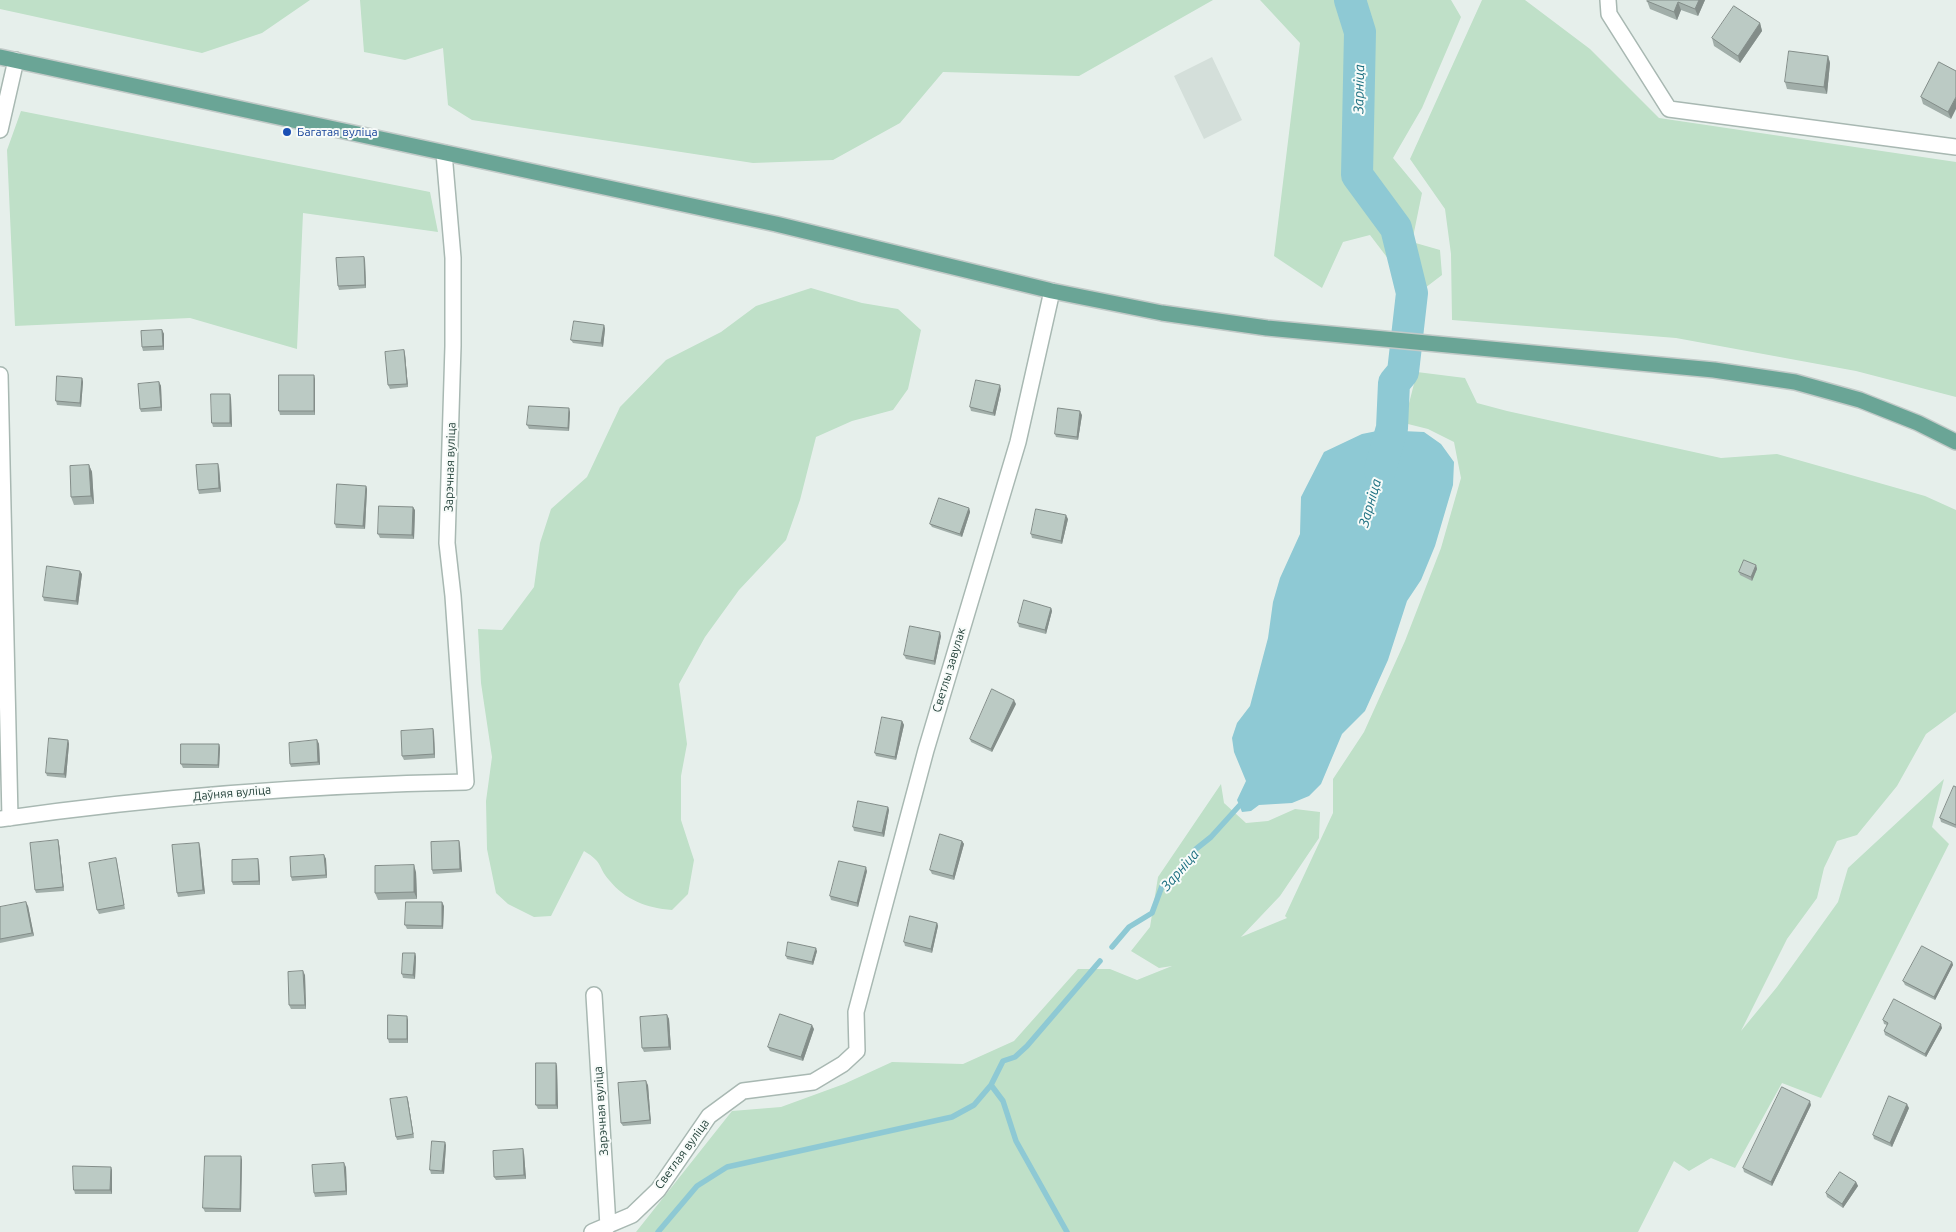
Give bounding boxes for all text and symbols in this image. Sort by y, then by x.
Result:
water label: Зарніца [1350,64,1368,114]
place label: Багатая вуліца [297,125,378,139]
marker: Багатая вуліца [281,126,293,138]
street label: Зарэчная вуліца [441,422,459,512]
water label: Зарніца [1355,477,1385,529]
street label: Светлы завулак [929,626,969,714]
street label: Даўняя вуліца [192,782,272,804]
water label: Зарніца [1157,846,1203,894]
street label: Зарэчная вуліца [591,1066,611,1156]
street label: Светлая вуліца [652,1116,712,1192]

